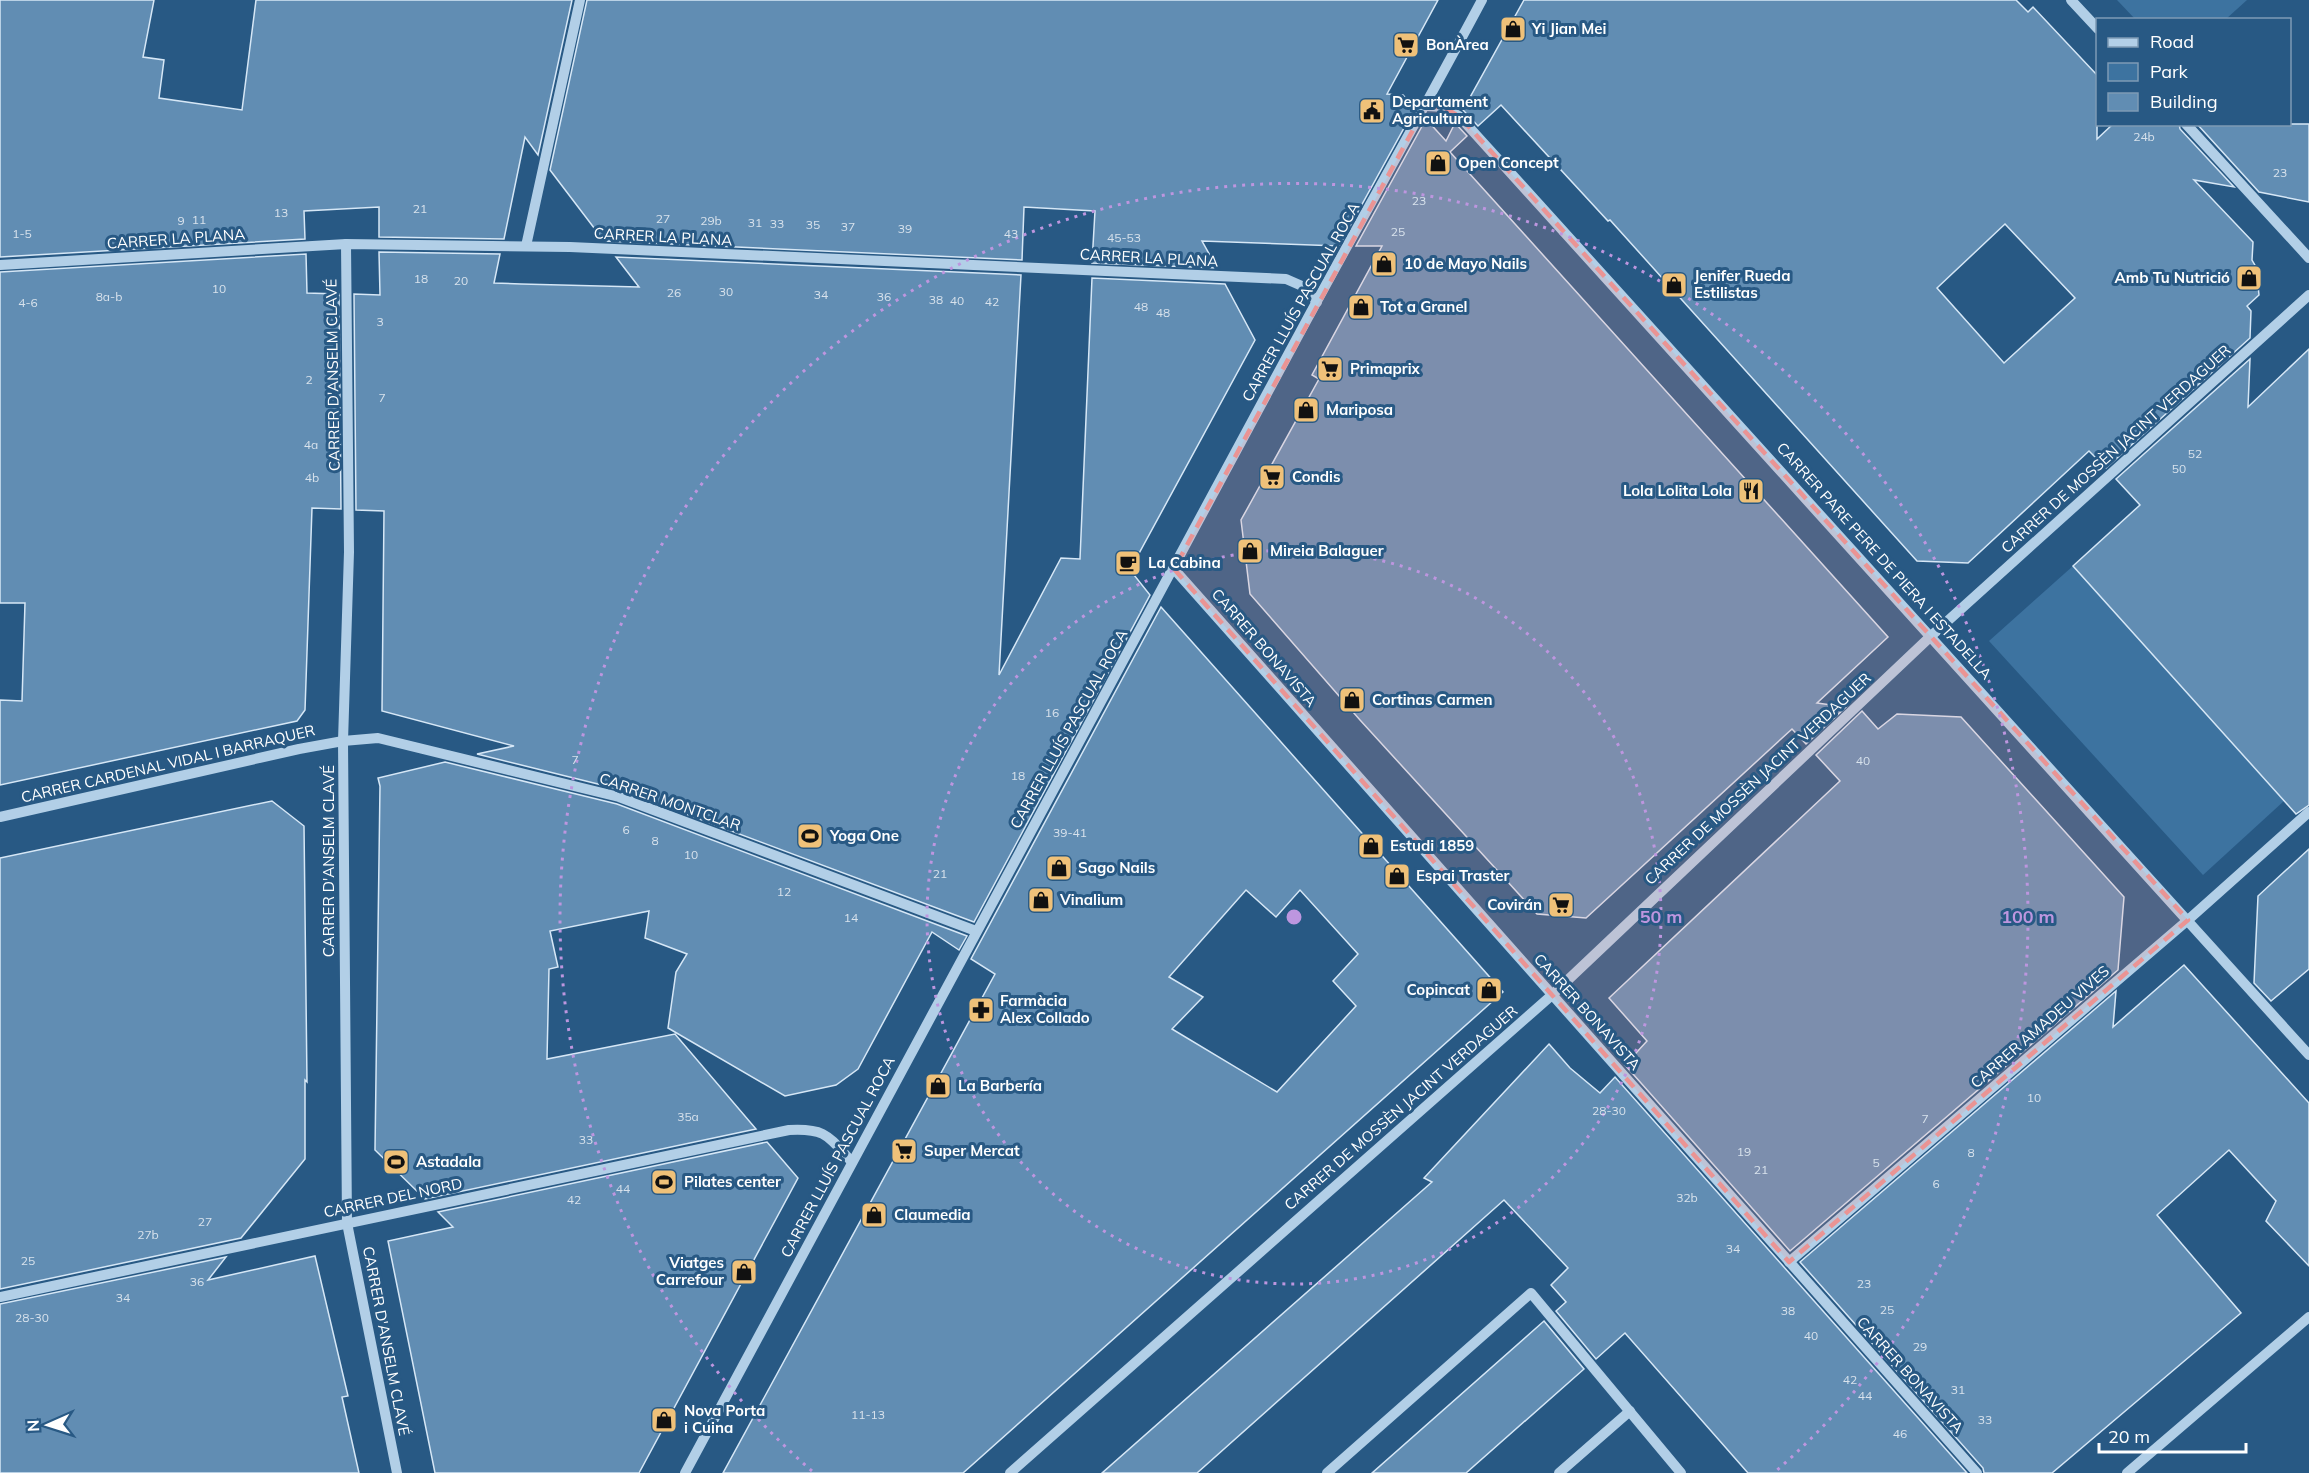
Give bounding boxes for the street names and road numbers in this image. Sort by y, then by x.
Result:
street label: CARRER LLUÍS PASCUAL ROCA [1238,199,1363,405]
street label: CARRER LA PLANA [593,223,733,250]
street label: CARRER LA PLANA [106,224,246,253]
street label: CARRER LA PLANA [1079,244,1219,271]
street label: CARRER D'ANSELM CLAVÉ [321,278,344,471]
street label: CARRER DE MOSSÈN JACINT VERDAGUER [1997,340,2234,557]
street label: CARRER PARE PERE DE PIERA I ESTADELLA [1773,438,1996,683]
street label: CARRER BONAVISTA [1208,585,1321,711]
street label: CARRER LLUÍS PASCUAL ROCA [1006,626,1131,832]
street label: CARRER DE MOSSÈN JACINT VERDAGUER [1640,668,1875,889]
street label: CARRER CARDENAL VIDAL I BARRAQUER [19,720,317,807]
street label: CARRER D'ANSELM CLAVÉ [319,765,338,957]
street label: CARRER MONTCLAR [597,768,743,835]
street label: CARRER BONAVISTA [1530,949,1645,1074]
street label: CARRER AMADEU VIVES [1966,961,2113,1092]
street label: CARRER DE MOSSÈN JACINT VERDAGUER [1280,1001,1521,1214]
street label: CARRER LLUÍS PASCUAL ROCA [776,1053,899,1261]
street label: CARRER DEL NORD [322,1174,464,1222]
street label: CARRER D'ANSELM CLAVÉ [359,1245,414,1437]
street label: CARRER BONAVISTA [1853,1312,1968,1437]

